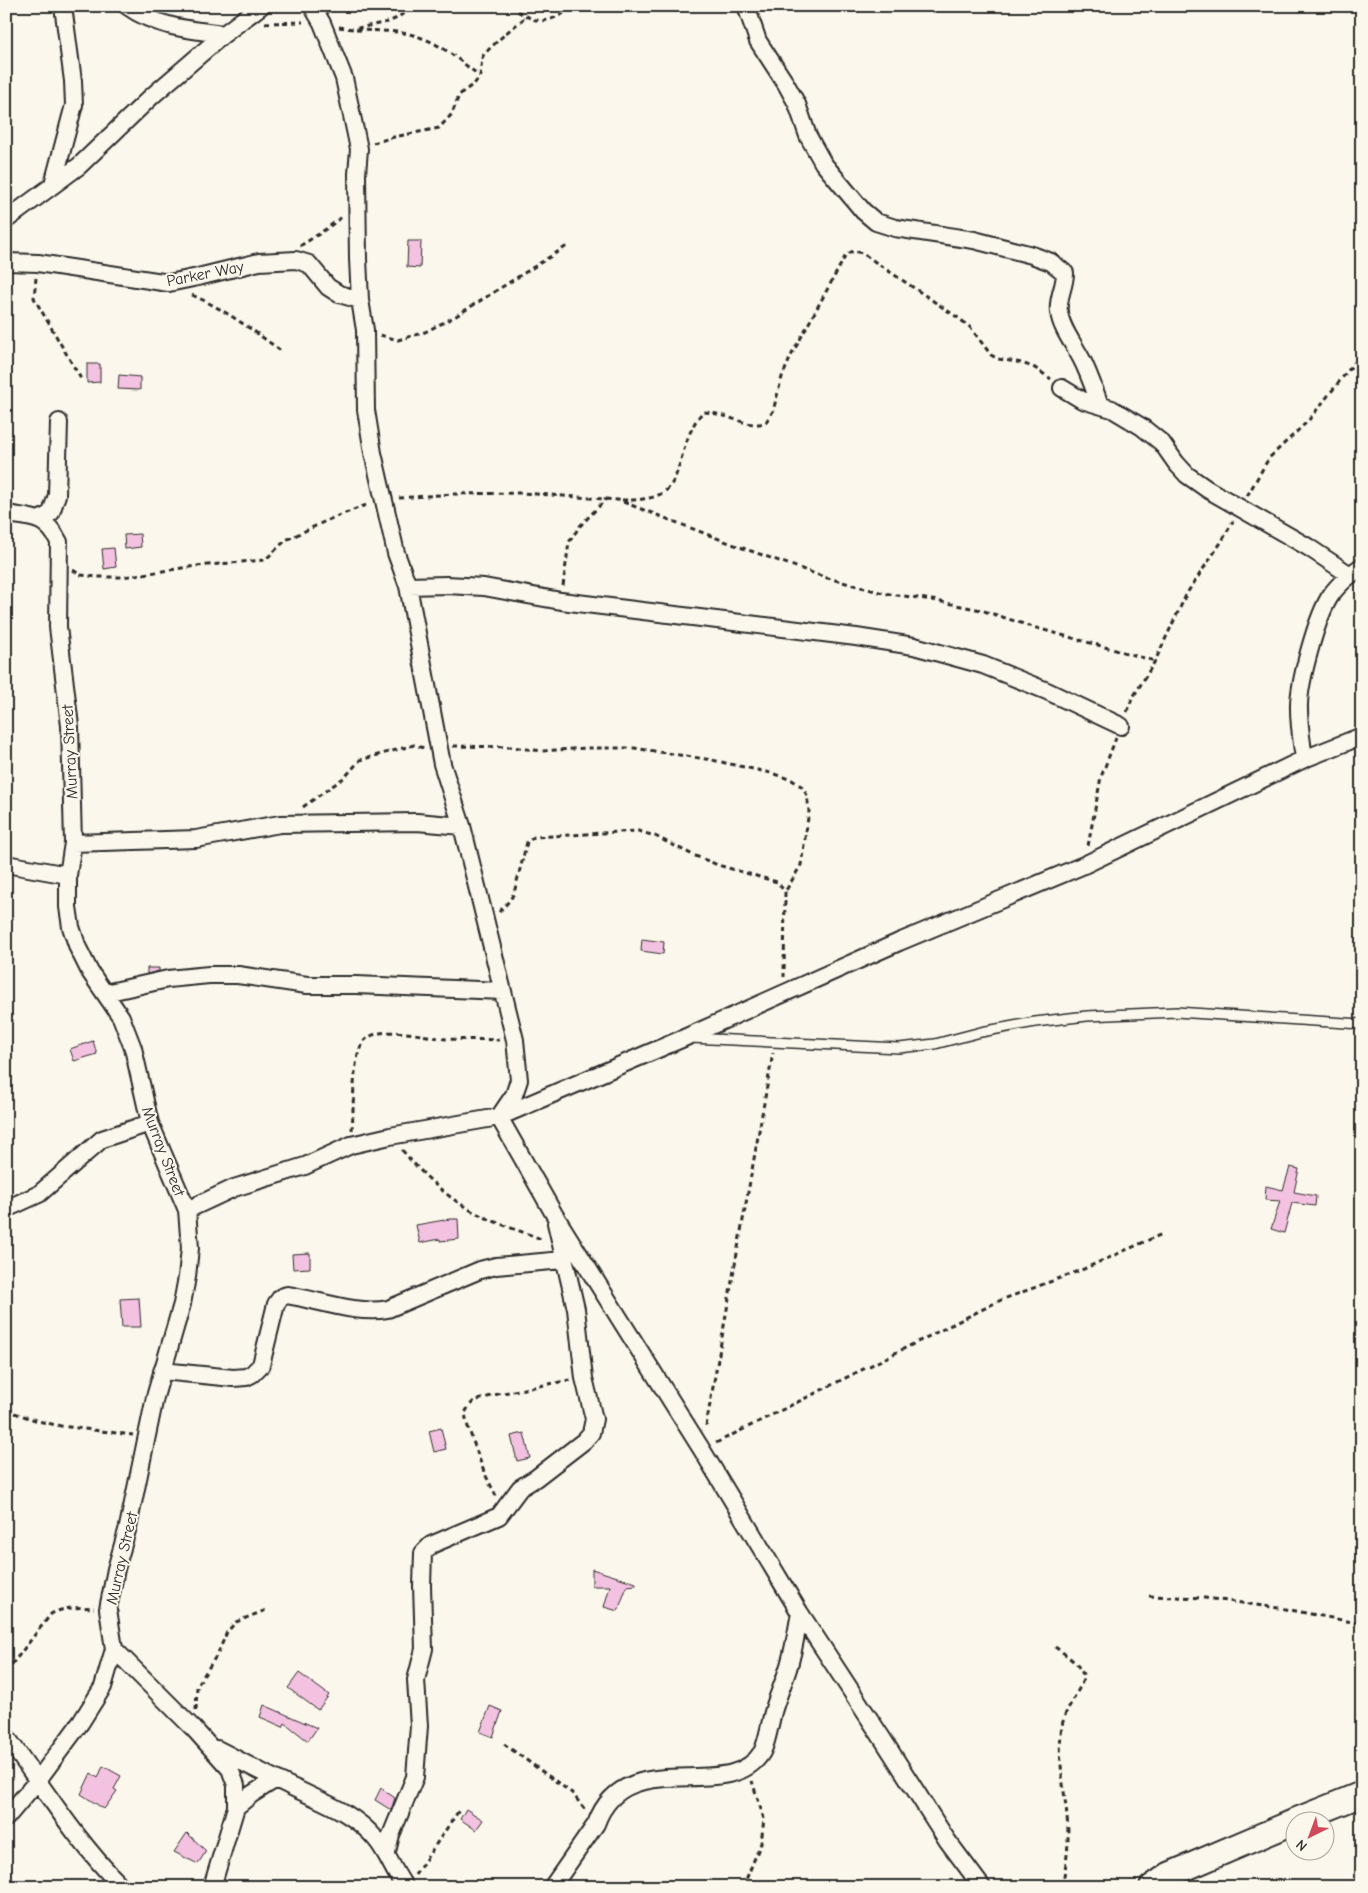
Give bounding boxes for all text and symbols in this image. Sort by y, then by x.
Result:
street label: Parker Way [165,258,246,290]
street label: Murray Street [59,704,81,800]
street label: Murray Street [138,1104,189,1199]
street label: Murray Street [103,1510,142,1606]
north arrow [1286,1810,1336,1860]
text: N [1293,1836,1311,1855]

